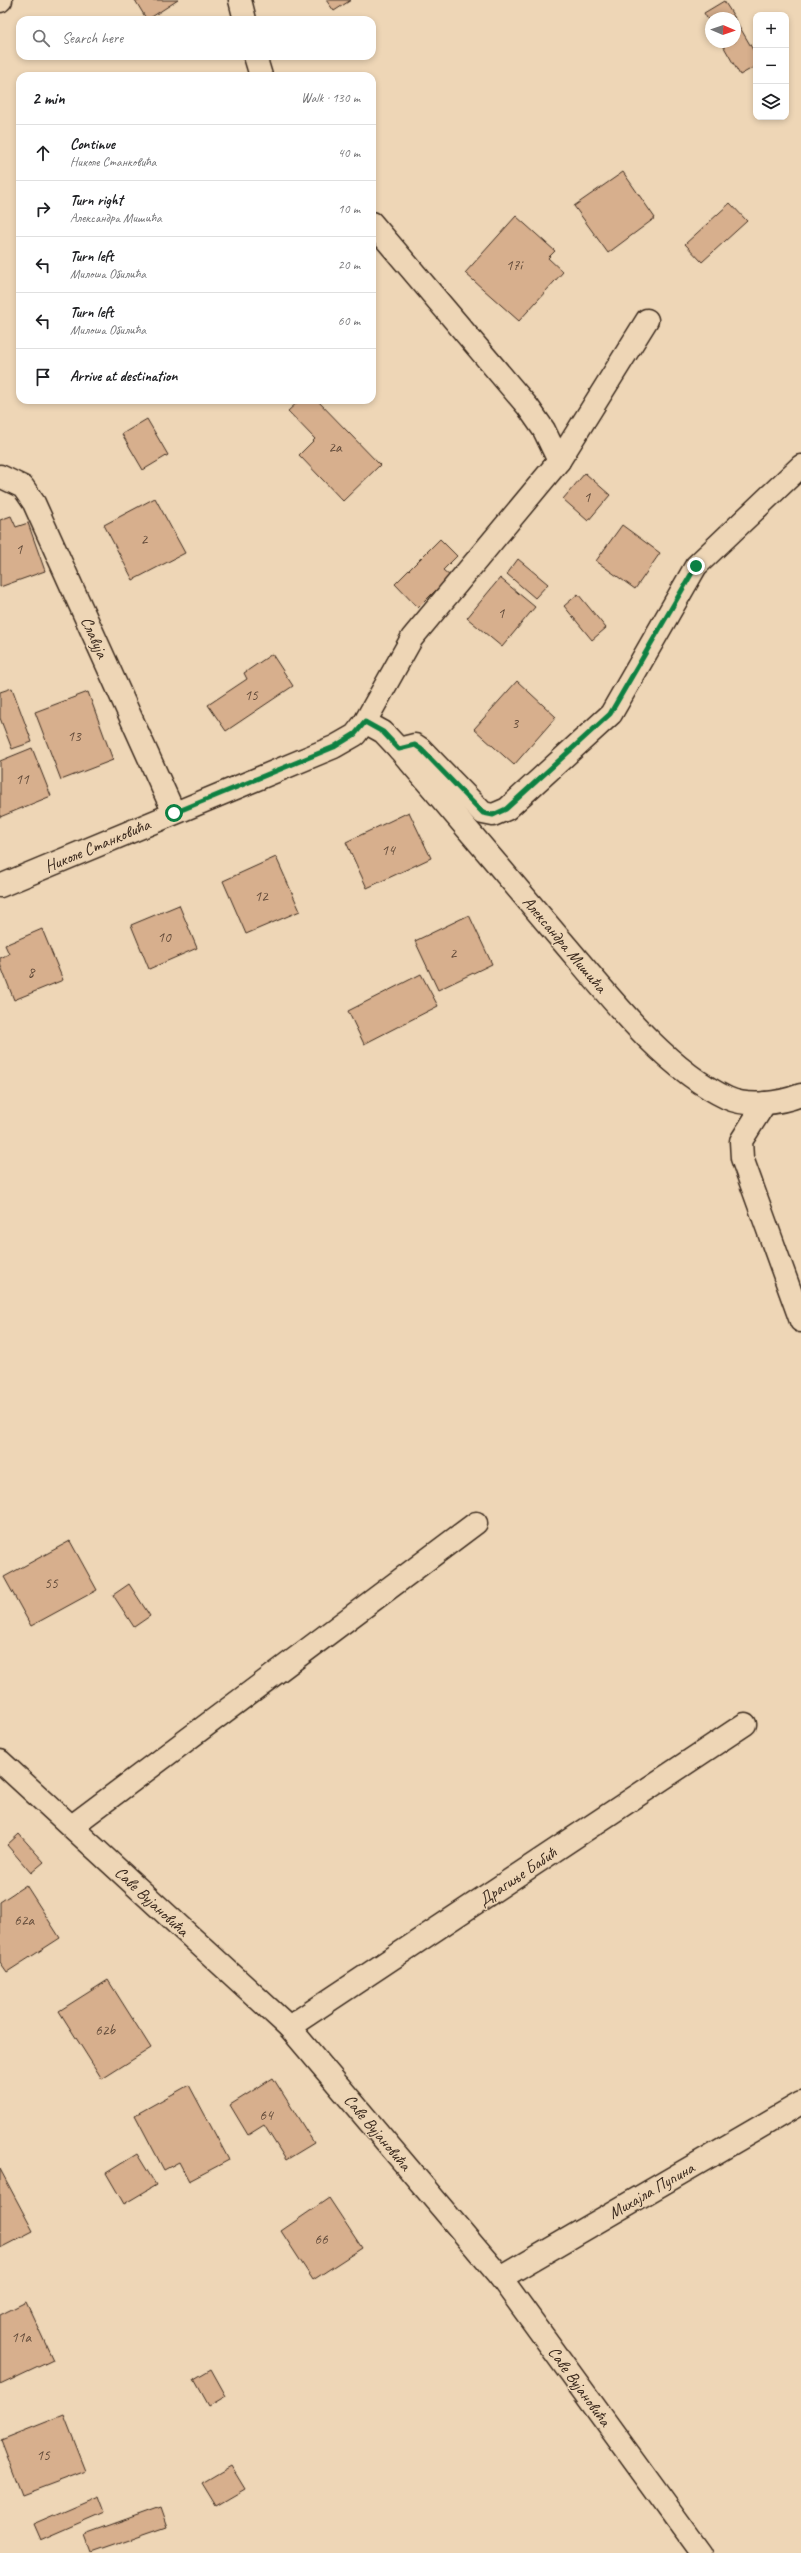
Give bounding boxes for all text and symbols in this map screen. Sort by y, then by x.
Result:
north arrow [705,12,741,48]
map controls [753,12,789,120]
button: + [753,12,789,48]
search box [16,16,376,60]
icon: search [30,27,52,49]
text: Search here [62,29,123,48]
button: − [753,48,789,84]
button: layers [753,84,789,120]
text: 2 min [32,88,65,109]
text: Walk · 130 m [301,90,360,106]
text: Continue [70,135,115,154]
icon: ahead [32,142,54,164]
text: 40 m [338,145,360,161]
text: Николе Станковића [70,154,156,170]
text: Turn right [70,191,123,210]
icon: right [32,198,54,220]
text: 10 m [338,201,360,217]
text: Александра Мишића [70,210,162,226]
text: Turn left [70,247,113,266]
icon: left [32,254,54,276]
house number: 17i [506,256,524,275]
text: 20 m [338,257,360,273]
text: Милоша Обилића [70,266,146,282]
text: Turn left [70,303,113,322]
icon: left [32,310,54,332]
text: 60 m [338,313,360,329]
text: Милоша Обилића [70,322,146,338]
icon: arrive [32,366,54,388]
text: Arrive at destination [70,367,177,386]
house number: 2a [328,438,343,457]
house number: 1 [584,488,592,507]
house number: 2 [141,530,149,549]
house number: 1 [16,540,24,559]
route end [687,557,705,575]
house number: 1 [498,604,506,623]
street label: Славуја [76,613,114,663]
house number: 15 [244,686,259,705]
house number: 3 [512,714,520,733]
house number: 13 [67,727,82,746]
house number: 11 [15,770,30,789]
route start [165,804,183,822]
street label: Николе Станковића [41,813,155,877]
house number: 14 [381,841,396,860]
house number: 12 [254,887,269,906]
street label: Александра Мишића [518,892,612,998]
house number: 10 [157,928,172,947]
house number: 2 [450,944,458,963]
house number: 8 [28,963,36,982]
house number: 55 [44,1574,59,1593]
street label: Драгиње Бабић [474,1842,561,1910]
street label: Саве Вујановића [110,1862,194,1942]
house number: 62a [14,1911,35,1930]
house number: 62b [95,2021,116,2040]
street label: Саве Вујановића [339,2090,417,2176]
house number: 64 [259,2106,274,2125]
street label: Михајла Пупина [604,2157,699,2223]
house number: 66 [314,2230,329,2249]
house number: 11a [11,2328,32,2347]
street label: Саве Вујановића [544,2342,617,2432]
house number: 15 [36,2446,51,2465]

